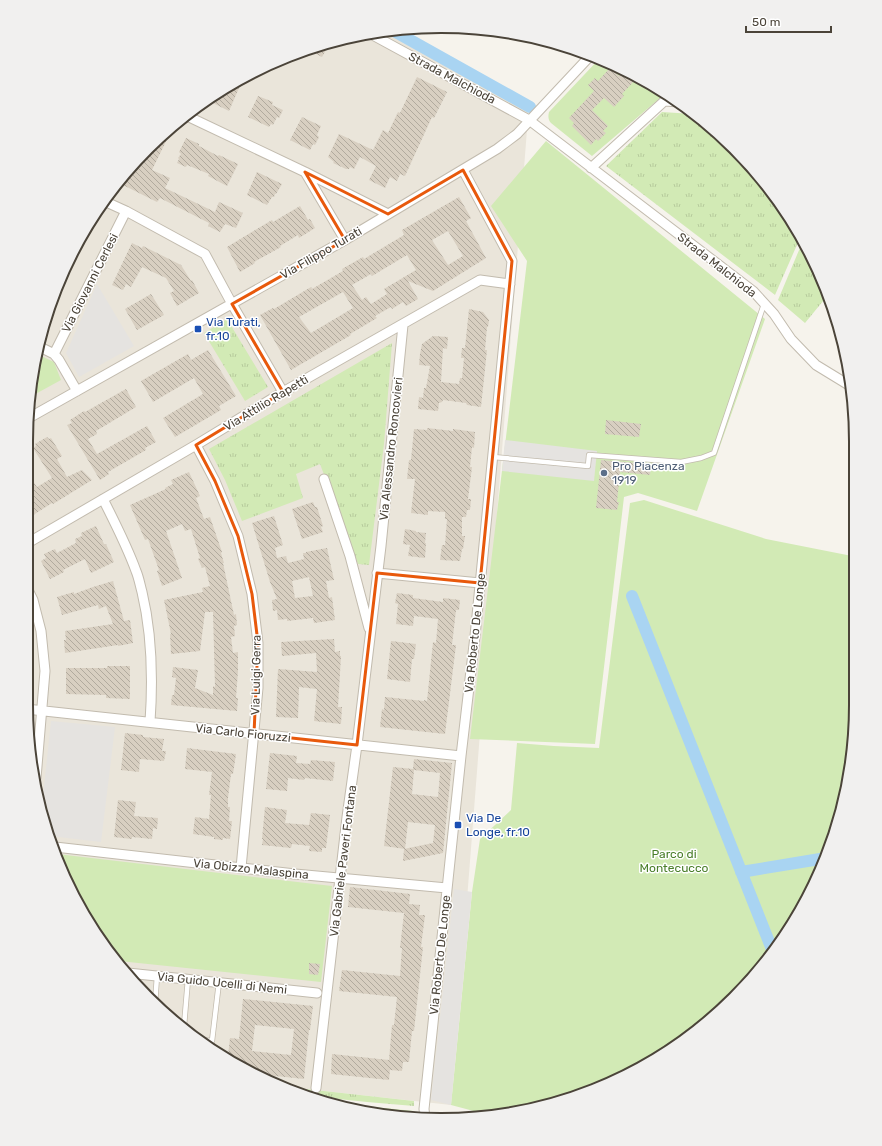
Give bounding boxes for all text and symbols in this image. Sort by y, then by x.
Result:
scale bar [746,8,831,34]
text: 50 m [752,15,780,29]
street label: Strada Malchioda [406,49,498,107]
street label: Via Filippo Turati [278,224,364,282]
street label: Strada Malchioda [675,230,759,300]
street label: Via Giovanni Cerlesi [59,231,121,335]
place label: Via Turati, fr.10 [206,315,261,343]
marker: Via Turati, fr.10 [193,324,203,334]
street label: Via Attilio Rapetti [221,372,311,434]
street label: Via Alessandro Roncovieri [377,376,406,521]
place label: Pro Piacenza 1919 [612,459,685,487]
marker: Pro Piacenza 1919 [599,468,609,478]
street label: Via Roberto De Longe [462,572,488,694]
street label: Via Luigi Gerra [248,635,264,715]
street label: Via Carlo Fioruzzi [195,721,292,745]
street label: Via Gabriele Paveri Fontana [327,784,359,938]
place label: Via De Longe, fr.10 [466,811,530,839]
marker: Via De Longe, fr.10 [453,820,463,830]
park label: Parco di Montecucco [640,847,709,875]
street label: Via Obizzo Malaspina [192,856,310,882]
street label: Via Roberto De Longe [427,894,453,1016]
street label: Via Guido Ucelli di Nemi [156,969,288,997]

